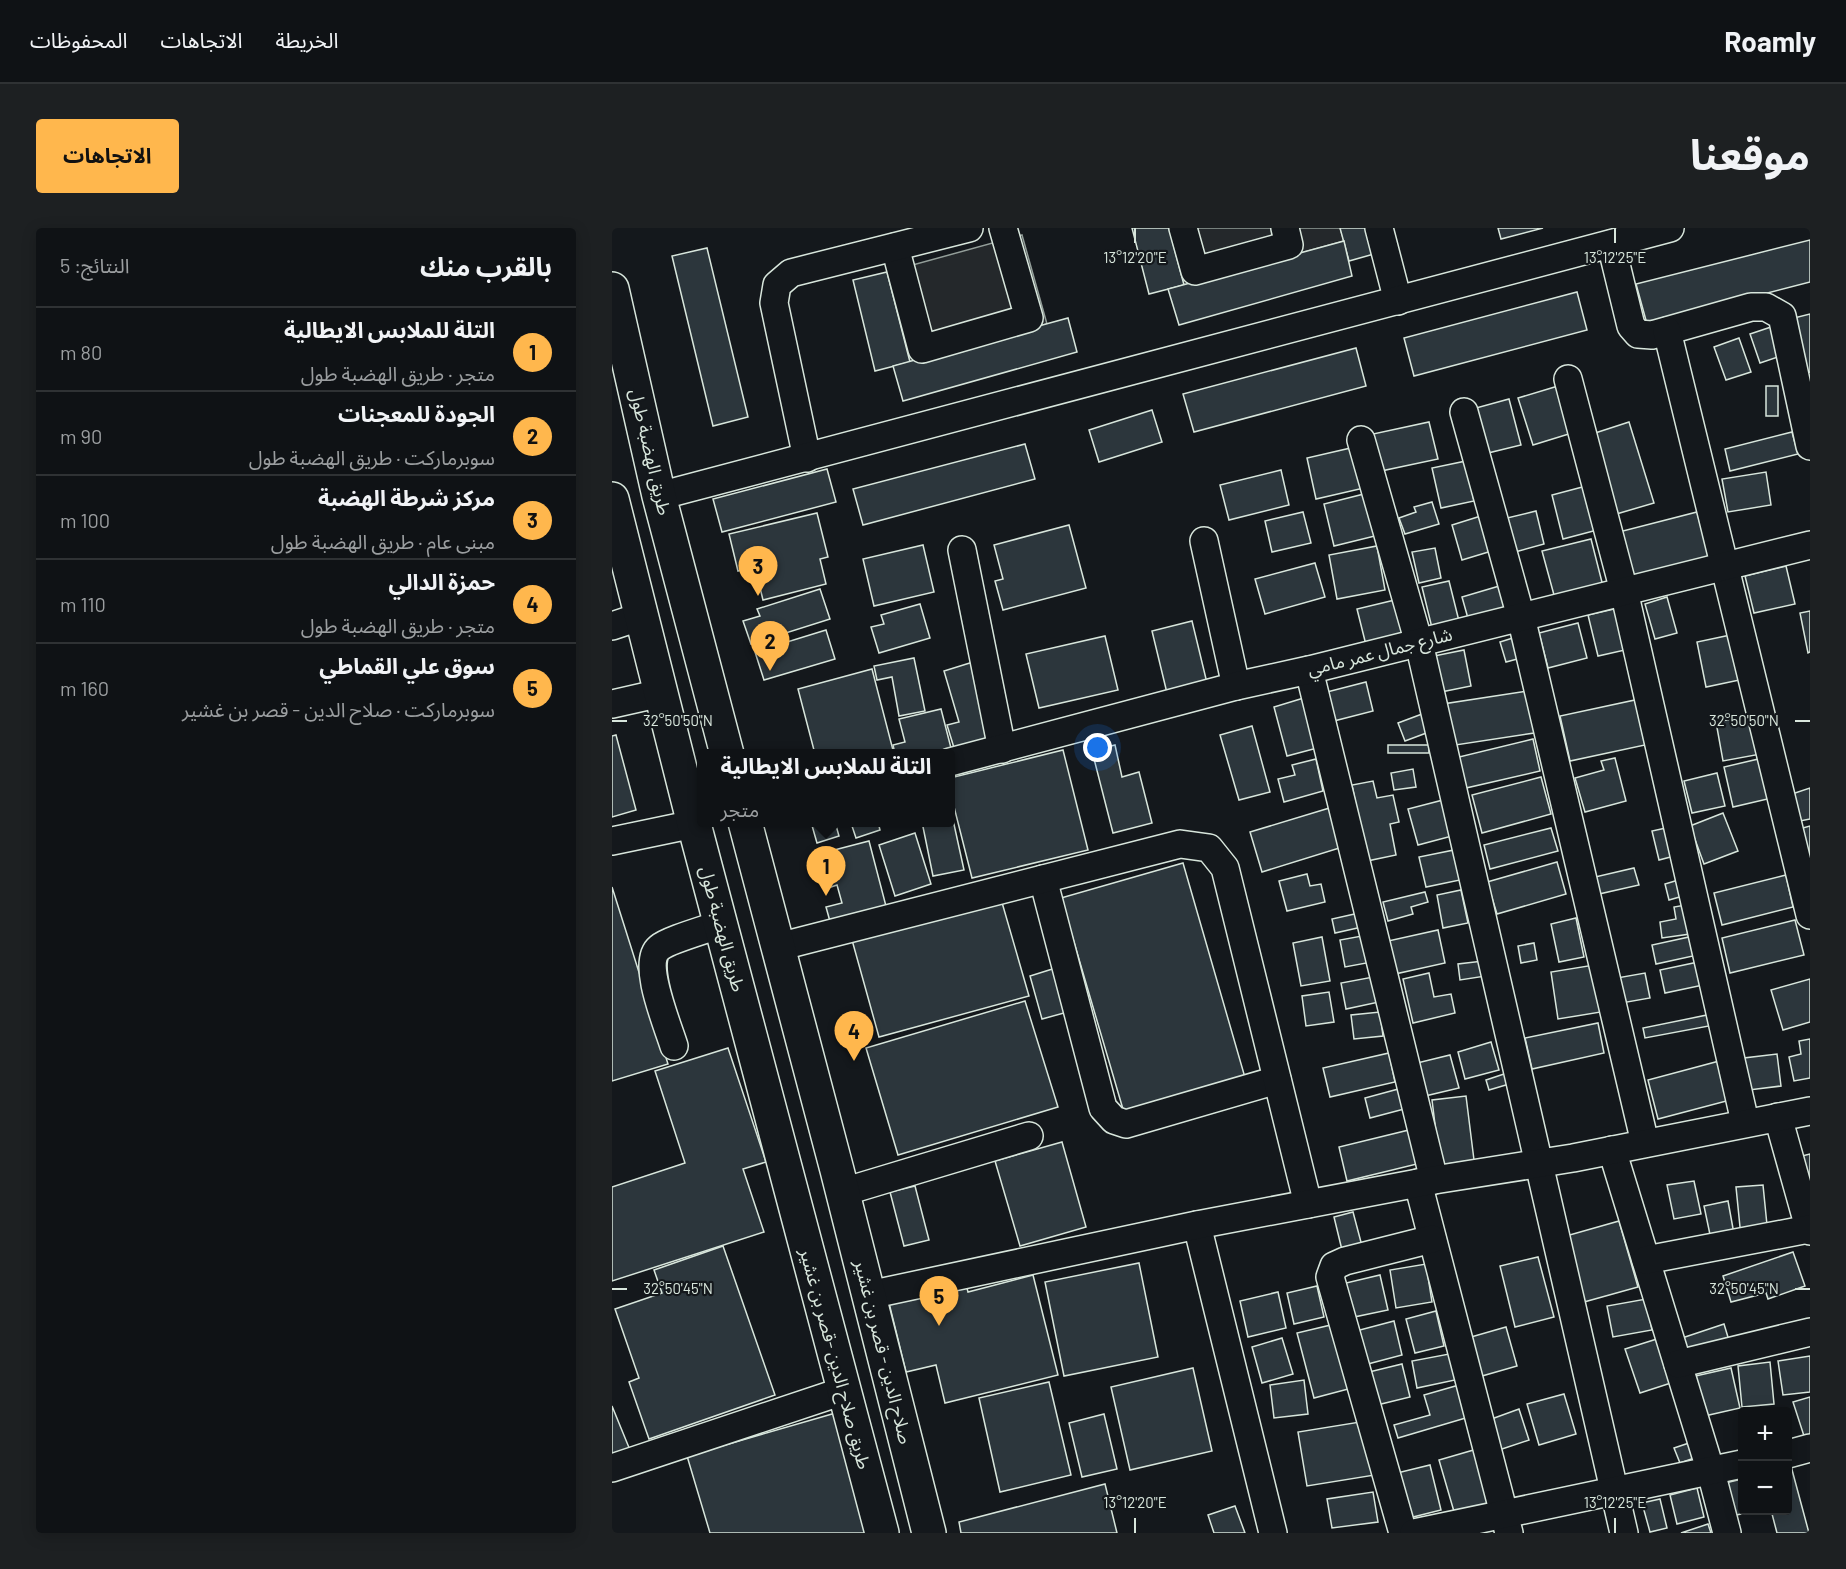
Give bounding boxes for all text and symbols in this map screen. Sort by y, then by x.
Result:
text: Roamly [1724,24,1816,58]
text: المحفوظات [30,27,127,52]
text: الاتجاهات [160,27,242,52]
text: الخريطة [275,27,338,52]
button: الاتجاهات [36,119,179,193]
text: موقعنا [1690,128,1810,178]
text: 13°12'20"E [1103,248,1167,266]
text: 13°12'25"E [1584,248,1646,266]
text: بالقرب منك [420,250,552,281]
text: النتائج: 5 [60,253,130,277]
text: التلة للملابس الايطالية [284,316,495,342]
text: 80 m [60,340,102,364]
text: 1 [529,340,536,364]
text: متجر · طريق الهضبة طول [301,361,495,385]
street label: طريق الهضبة طول [625,386,676,517]
text: الجودة للمعجنات [338,400,495,426]
text: 90 m [60,424,102,448]
text: 2 [527,424,538,448]
text: سوبرماركت · طريق الهضبة طول [249,445,495,469]
text: مركز شرطة الهضبة [318,484,495,510]
text: 100 m [60,508,110,532]
text: 3 [527,508,538,532]
text: مبنى عام · طريق الهضبة طول [271,529,495,553]
pin: 3 [738,546,778,596]
text: حمزة الدالي [388,568,495,594]
text: 110 m [60,592,106,616]
text: 4 [526,592,539,616]
text: متجر · طريق الهضبة طول [301,613,495,637]
pin: 2 [750,622,790,671]
street label: شارع جمال عمر مامي [1305,622,1455,684]
text: سوق علي القماطي [319,652,495,678]
text: 160 m [60,676,109,700]
text: 5 [527,676,538,700]
text: سوبرماركت · صلاح الدين - قصر بن غشير [182,697,495,721]
text: 32°50'50"N [643,711,713,729]
text: 32°50'50"N [1709,711,1779,729]
your location [1083,733,1112,762]
popup [697,749,955,827]
text: التلة للملابس الايطالية [721,752,931,778]
text: متجر [721,797,759,821]
pin: 1 [806,846,846,896]
street label: طريق الهضبة طول [695,864,750,994]
pin: 4 [834,1012,874,1061]
street label: طريق صلاح الدين -قصر بن غشير [793,1245,876,1472]
street label: صلاح الدين - قصر بن غشير [847,1256,918,1447]
pin: 5 [920,1276,958,1326]
text: 32°50'45"N [643,1279,713,1297]
text: 32°50'45"N [1709,1279,1779,1297]
map controls [1738,1407,1792,1515]
button: + [1738,1407,1792,1461]
button: − [1738,1461,1792,1515]
text: 13°12'20"E [1103,1493,1167,1511]
text: 13°12'25"E [1584,1493,1646,1511]

